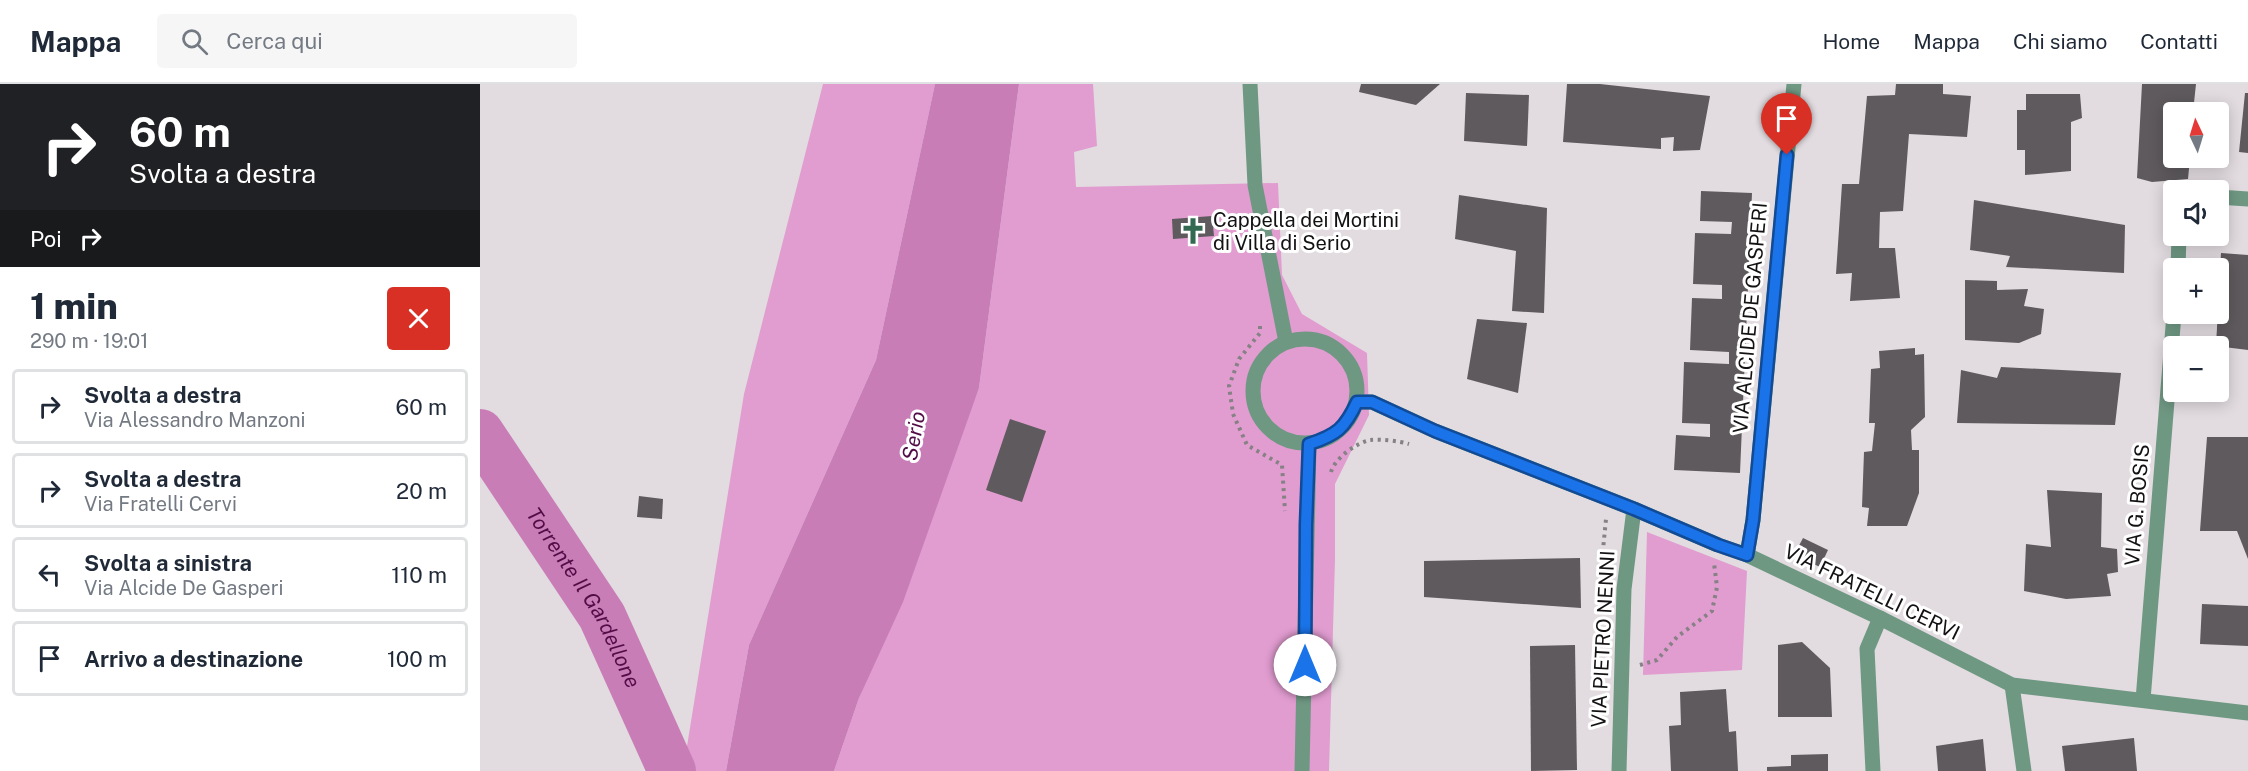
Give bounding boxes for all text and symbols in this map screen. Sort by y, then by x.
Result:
search box [157,14,577,68]
text: Mappa [30,25,121,58]
icon: search [178,25,211,58]
text: Cerca qui [226,28,323,54]
text: Home [1822,29,1880,54]
text: Mappa [1913,29,1980,54]
text: Chi siamo [2013,29,2107,54]
text: Contatti [2140,29,2218,54]
pin [1761,93,1812,155]
icon: arrive [1770,102,1803,135]
north arrow [2163,102,2229,168]
map controls [2163,102,2229,402]
text: 60 m [129,107,231,156]
icon: right [30,108,108,186]
text: Svolta a destra [129,157,316,189]
button: sound [2163,180,2229,246]
street label: VIA ALCIDE DE GASPERI [1728,202,1772,434]
place label: Cappella dei Mortini di Villa di Serio [1213,208,1399,255]
church icon: Cappella dei Mortini di Villa di Serio [1178,216,1208,246]
icon: right [74,222,107,255]
text: Poi [30,226,62,252]
button: + [2163,258,2229,324]
text: 1 min [30,285,118,327]
button: close [387,287,450,350]
text: 290 m · 19:01 [30,329,148,353]
button: − [2163,336,2229,402]
text: Svolta a destra [84,382,241,408]
icon: right [33,390,66,423]
text: 60 m [396,394,447,420]
text: Via Alessandro Manzoni [84,408,306,432]
water label: Serio [897,409,930,463]
street label: VIA G. BOSIS [2120,443,2154,567]
text: Svolta a destra [84,466,241,492]
icon: right [33,474,66,507]
text: 20 m [396,478,447,504]
text: Via Fratelli Cervi [84,492,237,516]
water label: Torrente Il Gardellone [521,503,646,692]
street label: VIA FRATELLI CERVI [1780,539,1964,645]
text: Svolta a sinistra [84,550,252,576]
street label: VIA PIETRO NENNI [1586,550,1620,728]
icon: left [33,558,66,591]
text: 110 m [391,562,447,588]
text: Via Alcide De Gasperi [84,576,283,600]
position arrow [1273,633,1337,697]
icon: arrive [33,642,66,675]
text: Arrivo a destinazione [84,646,303,672]
text: 100 m [387,646,447,672]

